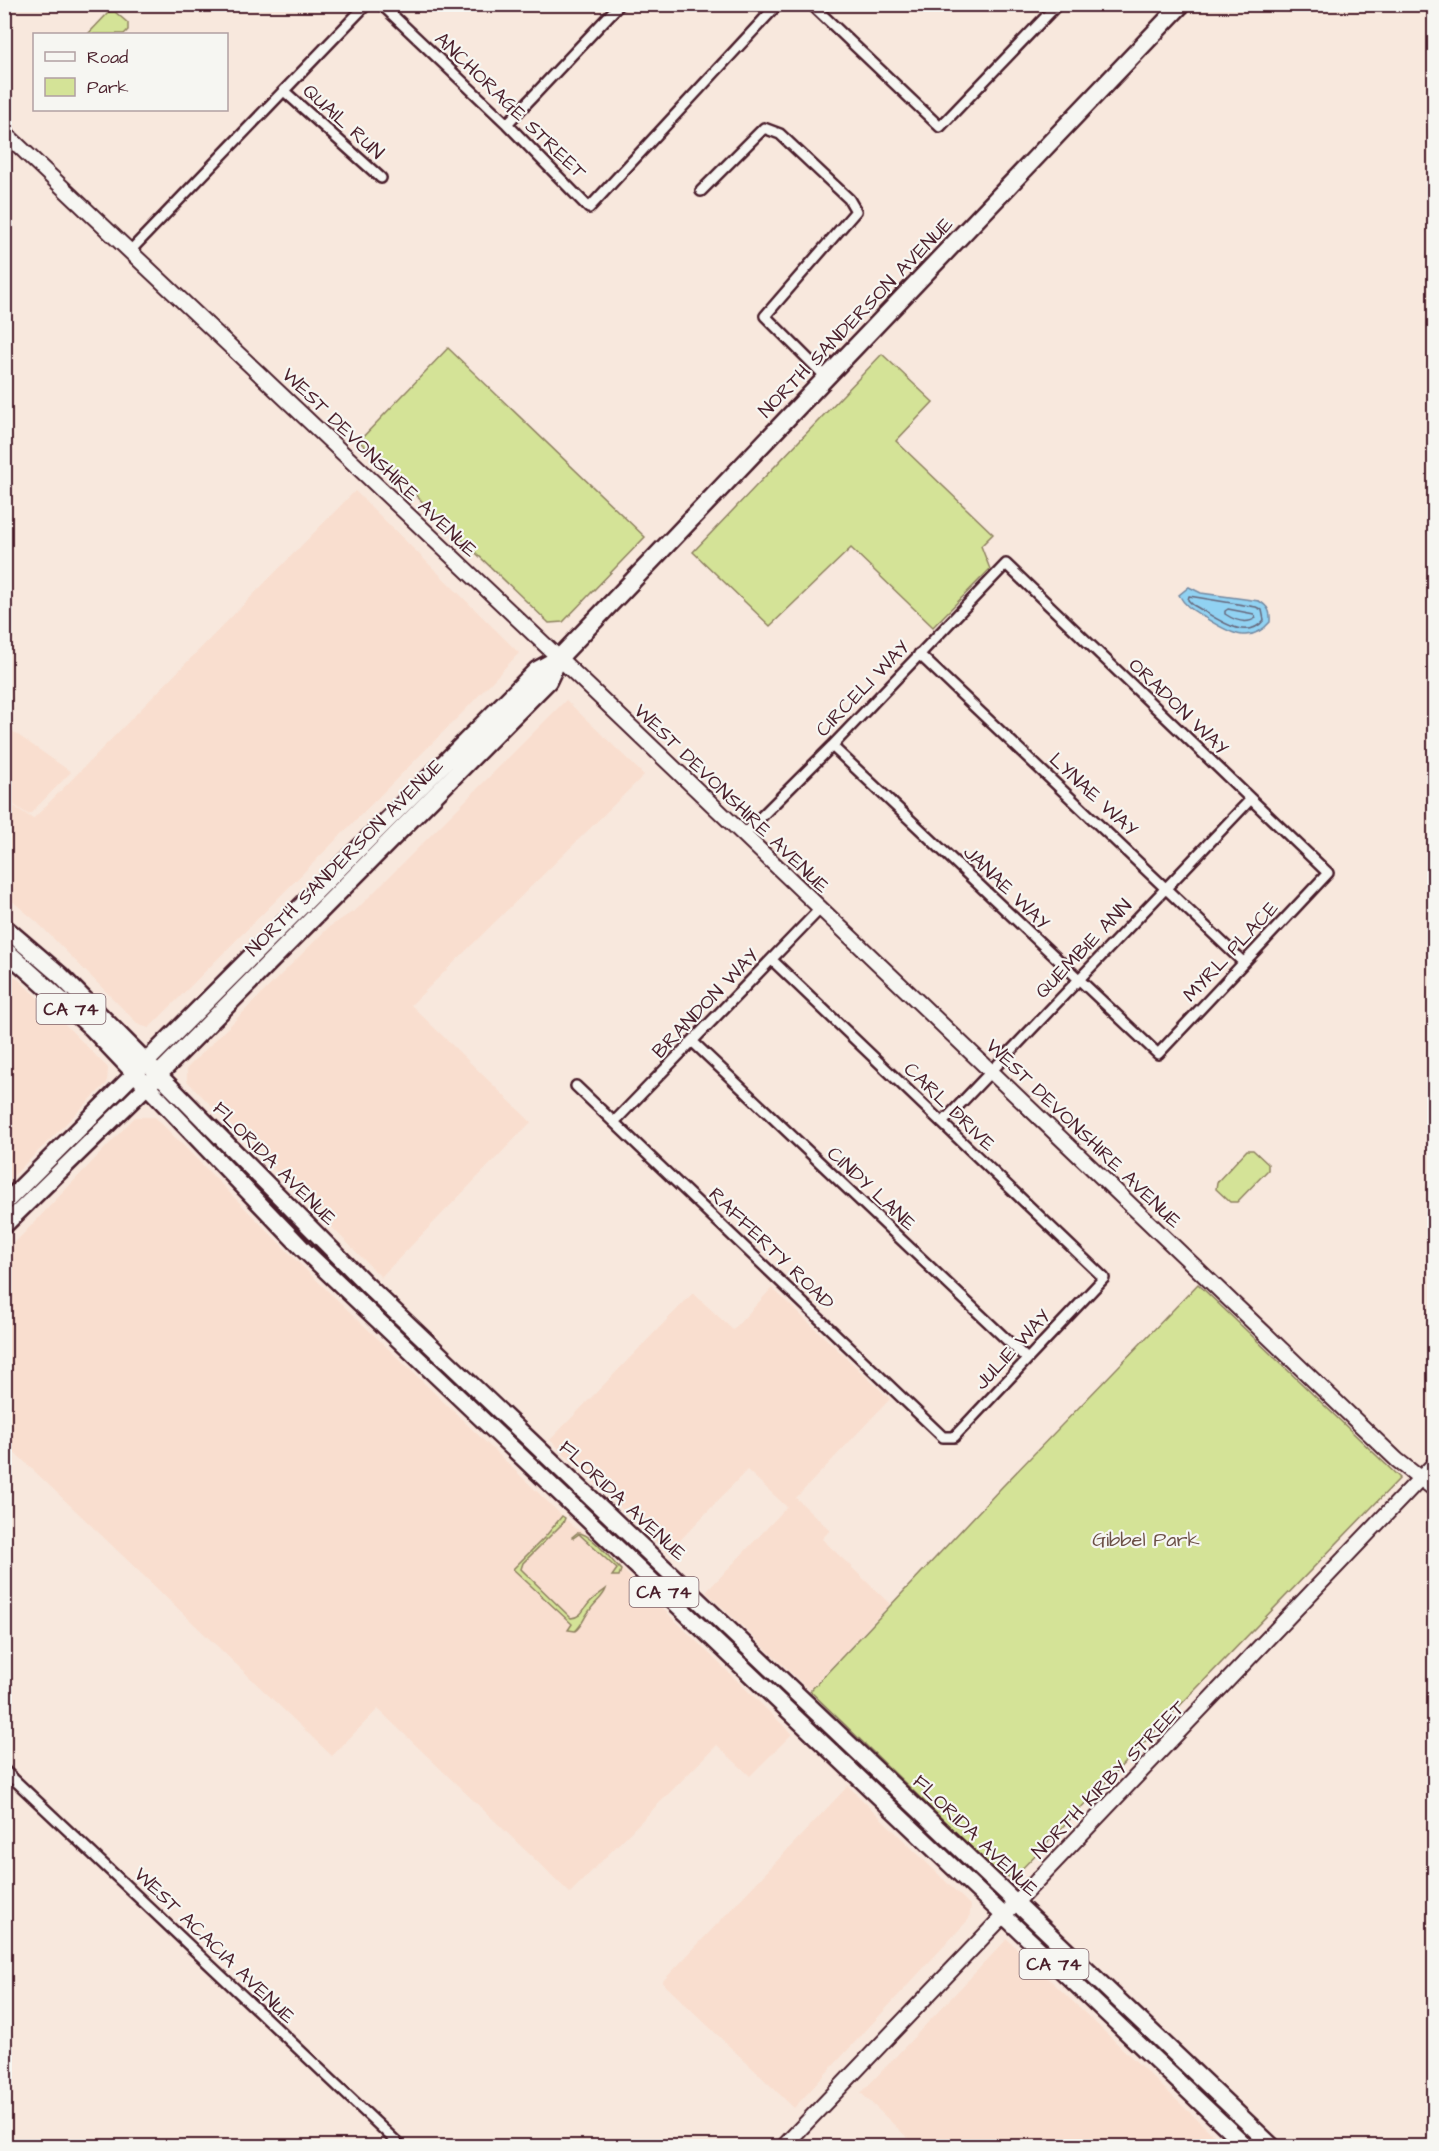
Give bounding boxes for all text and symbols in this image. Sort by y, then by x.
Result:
street label: ANCHORAGE STREET [428,26,593,186]
legend [33,33,228,111]
text: Road [87,45,128,70]
text: Park [87,75,129,100]
street label: QUAIL RUN [296,77,390,166]
street label: NORTH SANDERSON AVENUE [752,211,960,424]
street label: WEST DEVONSHIRE AVENUE [275,362,483,564]
street label: CIRCELI WAY [809,634,916,743]
street label: ORADON WAY [1122,652,1235,762]
street label: WEST DEVONSHIRE AVENUE [627,698,835,900]
street label: LYNAE WAY [1043,746,1144,843]
street label: NORTH SANDERSON AVENUE [239,752,450,963]
street label: JANAE WAY [957,839,1056,937]
street label: QUEMBIE ANN [1029,893,1139,1005]
street label: MYRL PLACE [1177,895,1285,1008]
street label: BRANDON WAY [646,942,766,1065]
road number: CA 74 [36,994,106,1024]
street label: WEST DEVONSHIRE AVENUE [979,1033,1187,1235]
street label: CARL DRIVE [897,1056,1001,1158]
street label: FLORIDA AVENUE [206,1095,343,1232]
street label: CINDY LANE [821,1140,922,1237]
street label: RAFFERTY ROAD [702,1181,841,1316]
street label: JULIE WAY [968,1303,1058,1396]
street label: FLORIDA AVENUE [552,1434,692,1567]
park label: Gibbel Park [1092,1526,1200,1554]
road number: CA 74 [630,1577,698,1607]
street label: NORTH KIRBY STREET [1025,1694,1192,1865]
street label: FLORIDA AVENUE [906,1768,1044,1903]
street label: WEST ACACIA AVENUE [127,1861,301,2030]
road number: CA 74 [1020,1949,1088,1979]

